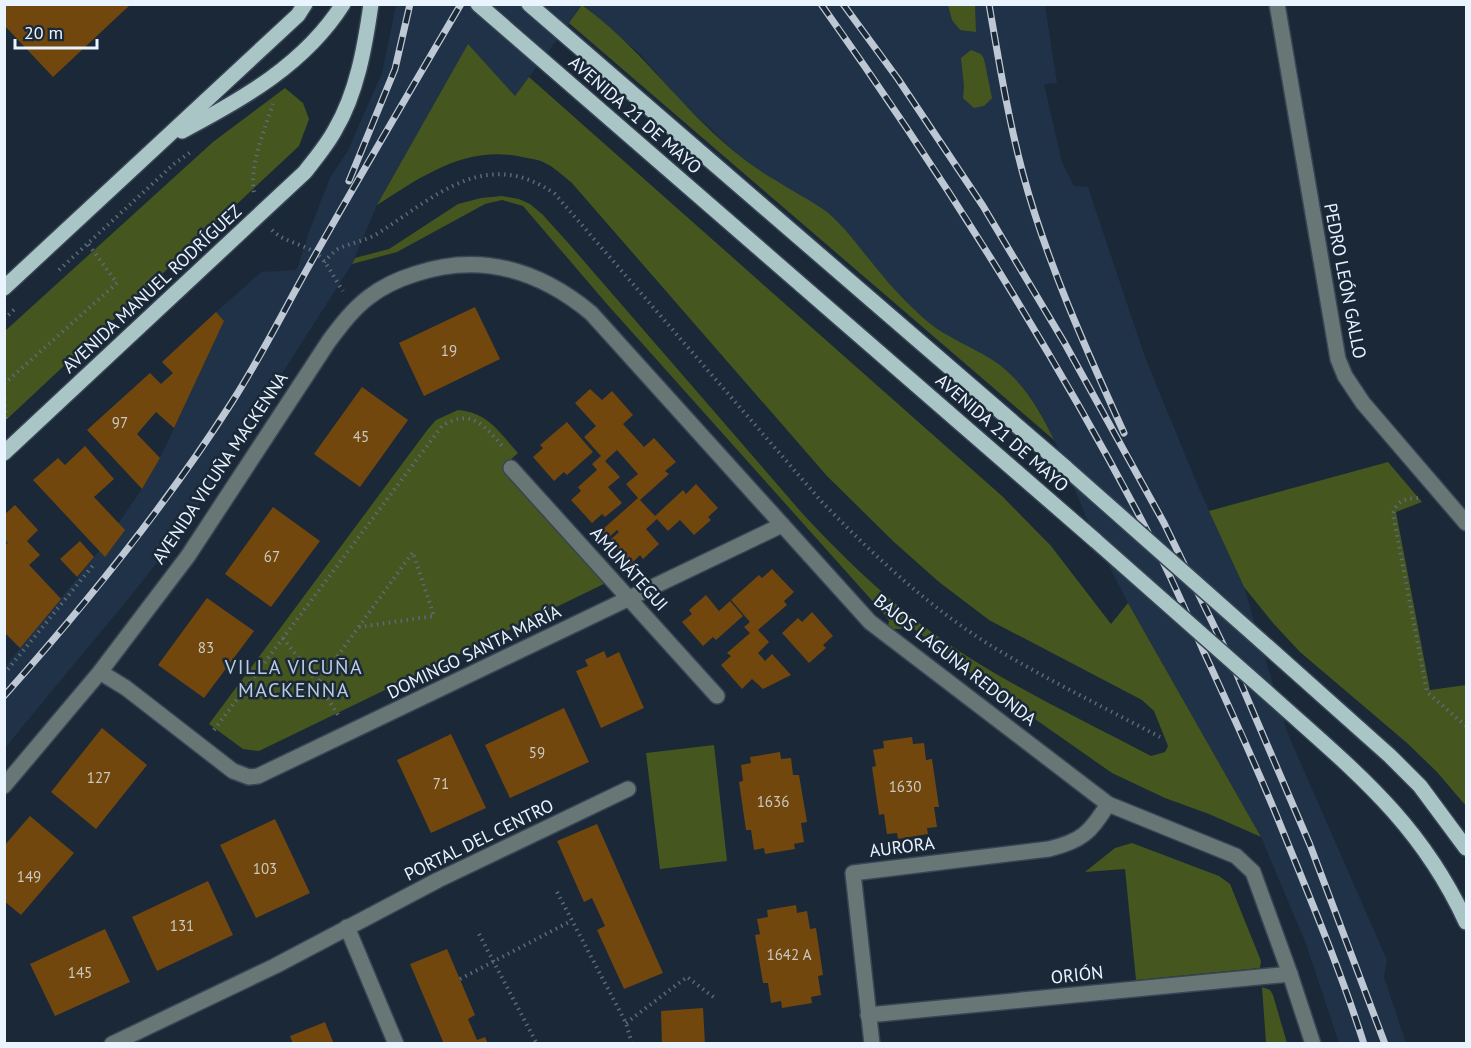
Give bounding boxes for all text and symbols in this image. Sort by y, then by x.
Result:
scale bar [15,12,98,50]
text: 20 m [24,21,63,44]
street label: AVENIDA 21 DE MAYO [564,51,707,179]
street label: AVENIDA MANUEL RODRÍGUEZ [57,199,246,378]
street label: PEDRO LEÓN GALLO [1319,201,1372,361]
house number: 19 [441,341,457,360]
street label: AVENIDA VICUÑA MACKENNA [147,367,293,568]
street label: AVENIDA 21 DE MAYO [931,369,1074,497]
house number: 97 [112,413,128,432]
house number: 45 [353,427,369,446]
street label: AMUNÁTEGUI [586,522,673,616]
house number: 67 [264,547,280,566]
street label: BAJOS LAGUNA REDONDA [869,589,1042,731]
street label: DOMINGO SANTA MARÍA [383,599,565,704]
house number: 83 [198,638,214,657]
district label: VILLA VICUÑA MACKENNA [224,654,363,703]
house number: 59 [529,743,545,762]
house number: 127 [87,768,111,787]
house number: 71 [433,774,449,793]
house number: 1630 [889,777,921,796]
house number: 1636 [757,792,789,811]
street label: PORTAL DEL CENTRO [400,793,557,886]
street label: AURORA [868,831,936,862]
house number: 103 [253,859,277,878]
house number: 149 [17,867,41,886]
house number: 131 [170,916,194,935]
house number: 1642 A [766,945,812,964]
street label: ORIÓN [1050,960,1104,989]
house number: 145 [68,963,92,982]

